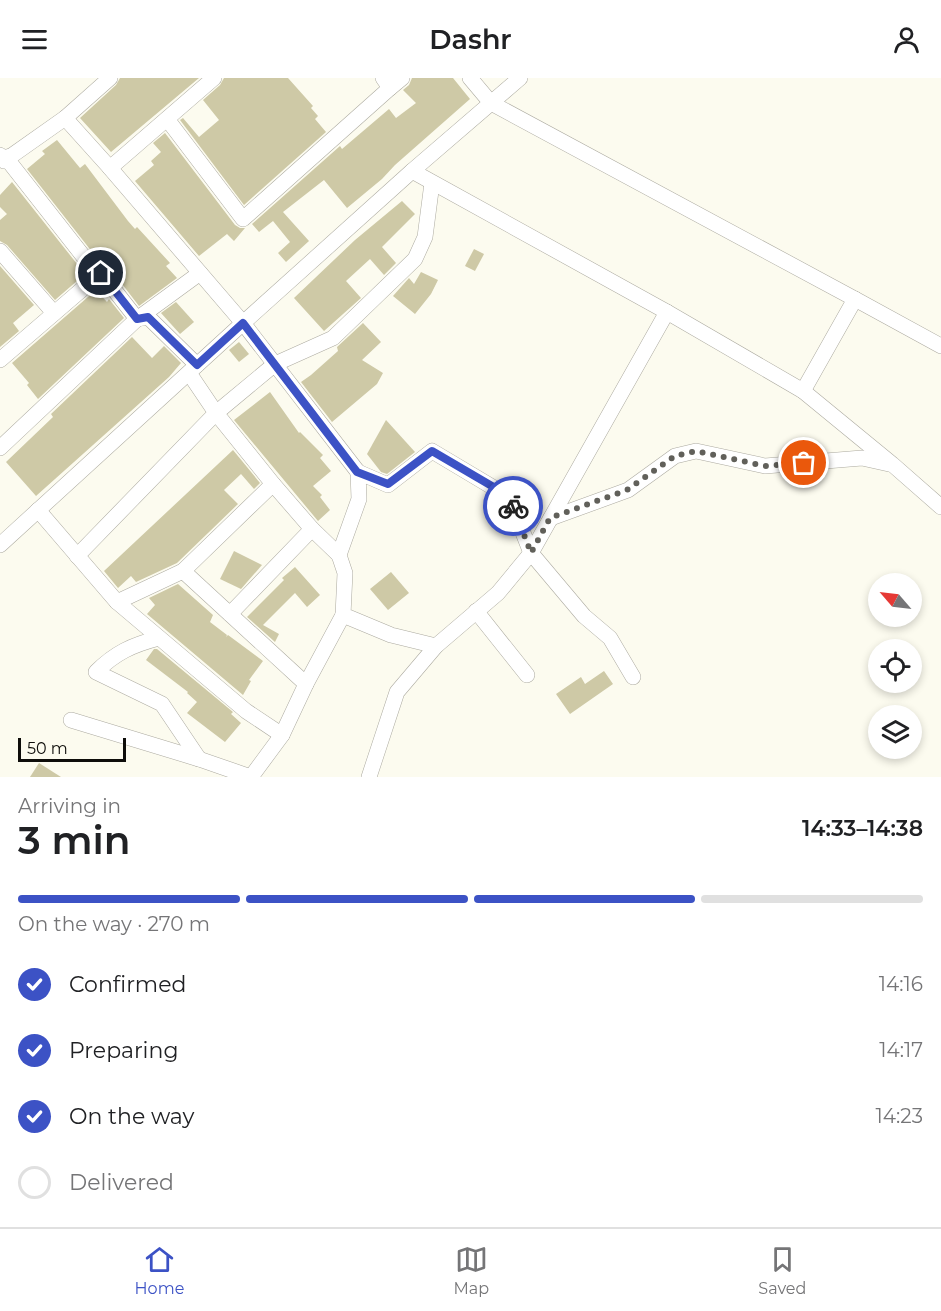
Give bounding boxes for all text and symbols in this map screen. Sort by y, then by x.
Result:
icon: menu [18,23,51,56]
text: Dashr [429,23,512,56]
icon: person [890,23,923,56]
pin [75,247,126,298]
icon: home [84,256,117,289]
pin [778,437,829,488]
icon: bag [787,446,820,479]
courier [483,476,543,536]
icon: bike [497,490,530,523]
north arrow [868,573,922,627]
map controls [868,573,922,759]
button: locate [868,639,922,693]
button: layers [868,705,922,759]
scale bar [18,735,126,762]
text: 50 m [27,739,68,758]
text: Arriving in [18,794,121,818]
text: 14:33–14:38 [802,815,923,842]
text: 3 min [18,816,131,864]
text: On the way · 270 m [18,912,210,936]
icon: check [18,968,51,1001]
text: Confirmed [69,971,186,998]
text: 14:16 [879,972,923,996]
icon: check [18,1034,51,1067]
text: Preparing [69,1037,178,1064]
text: 14:17 [879,1038,923,1062]
icon: check [18,1100,51,1133]
text: On the way [69,1103,194,1130]
text: 14:23 [876,1104,923,1128]
text: Delivered [69,1169,174,1196]
tab: Home [135,1243,184,1298]
tab: Map [454,1243,489,1298]
tab: Saved [758,1243,806,1298]

